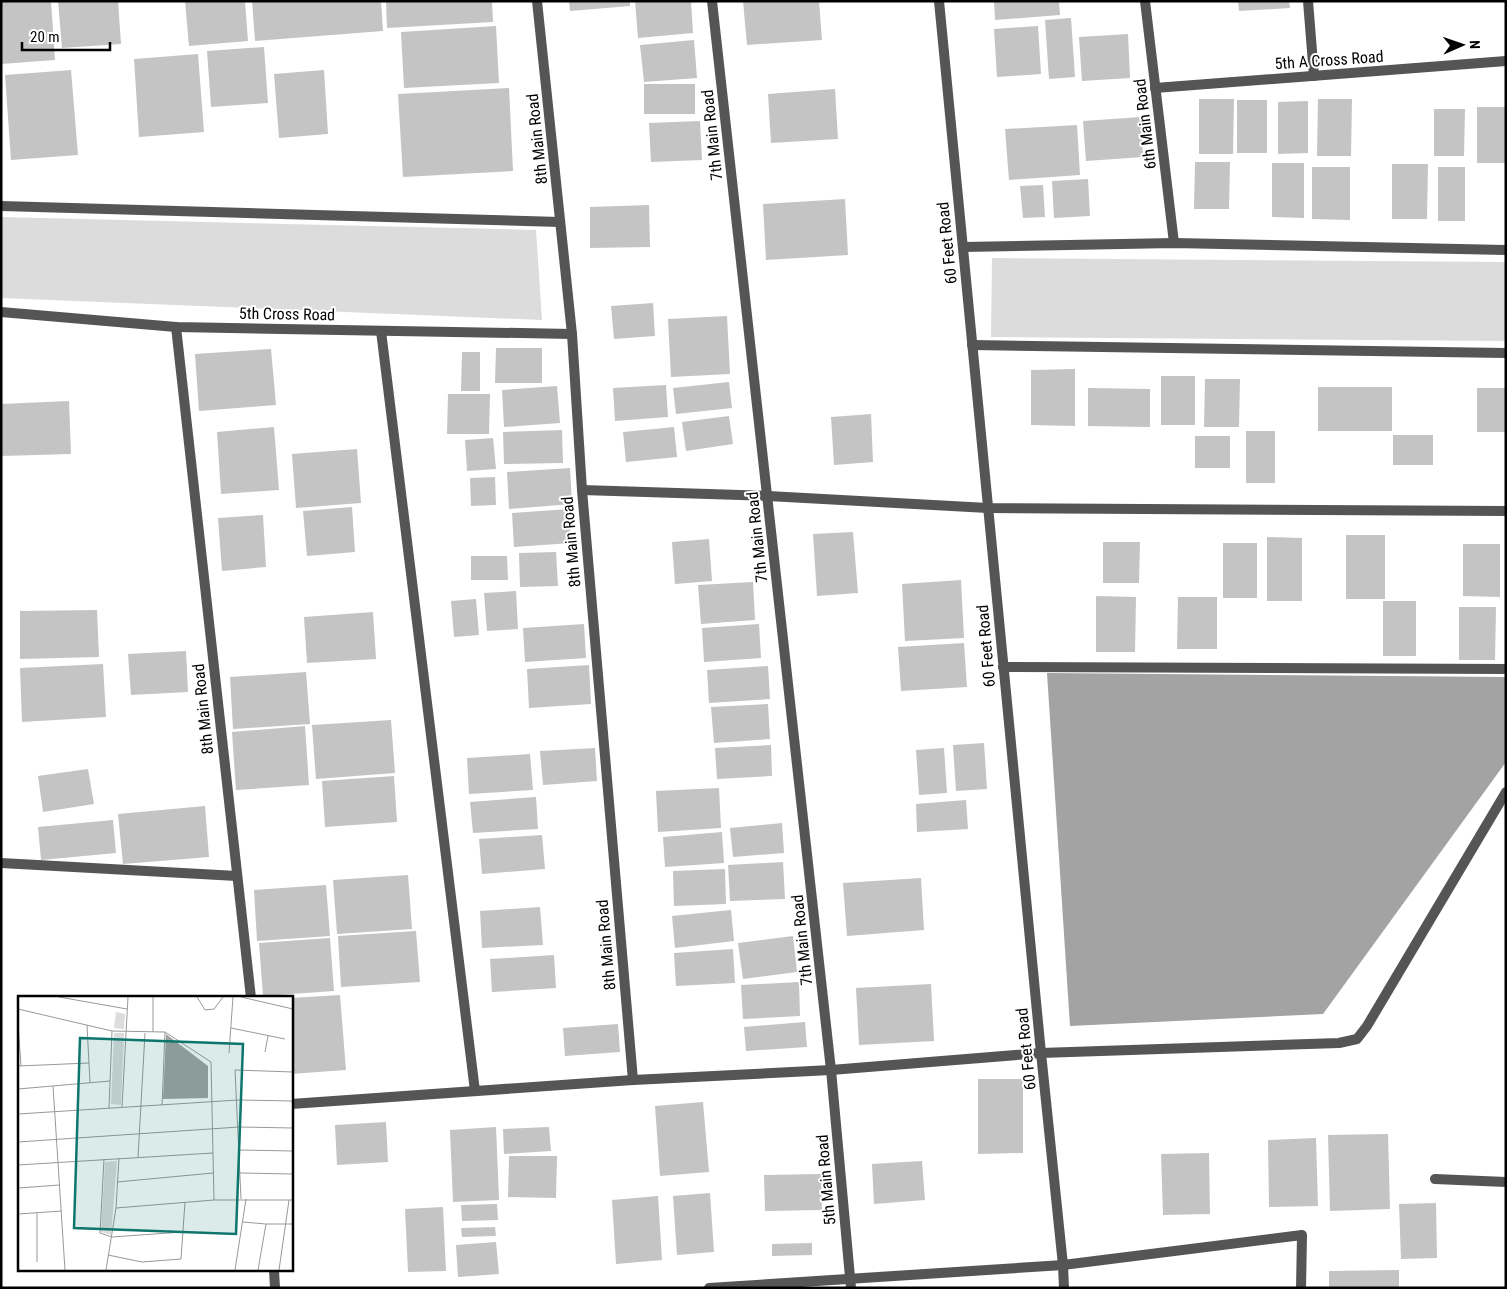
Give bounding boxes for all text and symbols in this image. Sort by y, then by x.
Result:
scale bar [22,20,110,52]
north arrow [1437,20,1487,70]
text: 20 m [30,28,60,46]
text: N [1467,40,1483,49]
street label: 5th A Cross Road [1274,47,1384,73]
street label: 6th Main Road [1130,78,1160,170]
street label: 7th Main Road [698,89,726,181]
street label: 8th Main Road [523,93,551,185]
street label: 60 Feet Road [933,201,961,285]
street label: 5th Cross Road [239,304,335,324]
street label: 7th Main Road [743,491,771,583]
street label: 8th Main Road [558,496,584,588]
street label: 60 Feet Road [973,604,999,688]
street label: 8th Main Road [189,663,217,755]
street label: 7th Main Road [788,894,816,986]
street label: 8th Main Road [593,899,619,991]
inset map [18,996,292,1272]
street label: 60 Feet Road [1012,1007,1040,1091]
street label: 5th Main Road [813,1134,839,1226]

